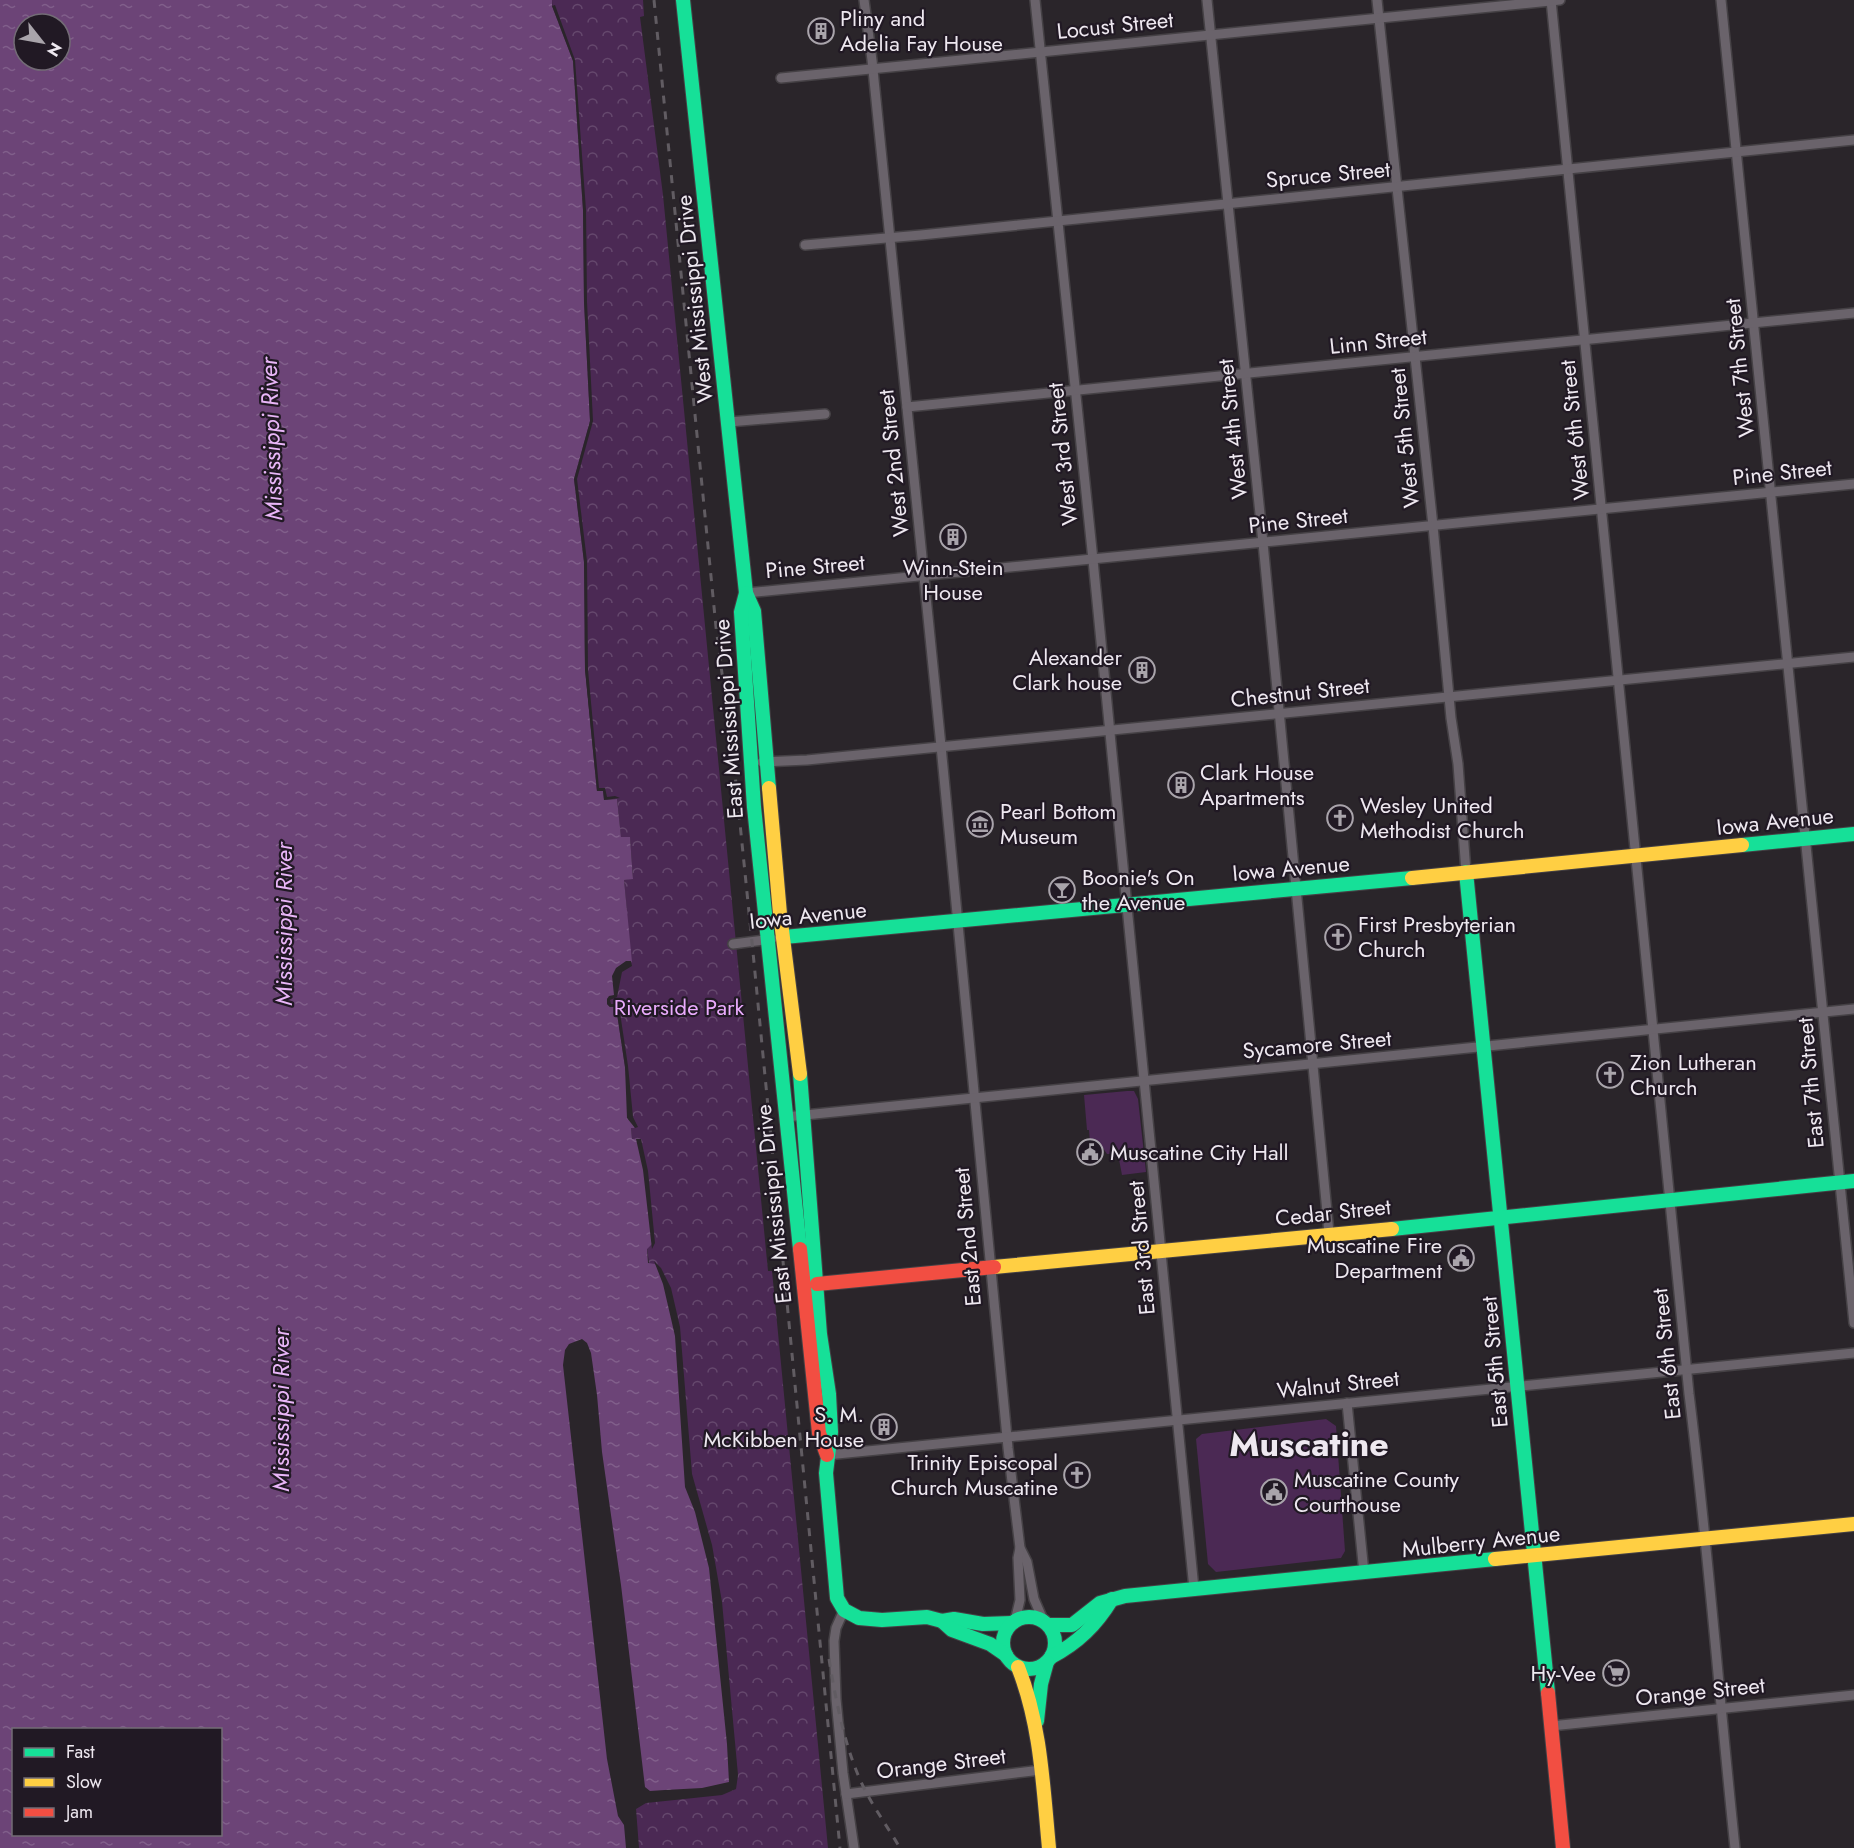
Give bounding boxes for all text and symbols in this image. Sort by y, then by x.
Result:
place label: Pliny and Adelia Fay House [840,2,1003,59]
street label: Locust Street [1055,3,1176,47]
north arrow [12,12,72,72]
building icon: Pliny and Adelia Fay House [806,16,836,46]
text: N [41,38,68,61]
street label: Spruce Street [1265,153,1392,195]
street label: West Mississippi Drive [667,193,721,405]
street label: West 7th Street [1716,296,1762,439]
street label: Linn Street [1328,320,1429,362]
water label: Mississippi River [251,355,291,521]
street label: West 4th Street [1209,357,1255,501]
street label: West 6th Street [1551,358,1597,502]
street label: West 5th Street [1381,366,1427,510]
street label: West 3rd Street [1039,380,1085,527]
street label: West 2nd Street [869,387,917,538]
street label: Pine Street [1731,451,1834,493]
street label: Pine Street [1247,499,1350,541]
building icon: Winn-Stein House [938,522,968,552]
street label: Pine Street [764,546,867,586]
place label: Winn-Stein House [902,551,1004,608]
street label: East Mississippi Drive [705,618,751,820]
place label: Alexander Clark house [1012,641,1122,698]
building icon: Alexander Clark house [1127,655,1157,685]
street label: Chestnut Street [1229,669,1372,715]
place label: Clark House Apartments [1200,756,1314,813]
building icon: Clark House Apartments [1166,770,1196,800]
place label: Wesley United Methodist Church [1360,789,1524,846]
place label: Pearl Bottom Museum [1000,795,1117,852]
street label: Iowa Avenue [1715,799,1835,843]
church icon: Wesley United Methodist Church [1325,803,1355,833]
museum icon: Pearl Bottom Museum [965,809,995,839]
water label: Mississippi River [266,840,301,1006]
street label: Iowa Avenue [1231,847,1351,889]
place label: Boonie's On the Avenue [1082,861,1195,918]
bar icon: Boonie's On the Avenue [1047,875,1077,905]
street label: Iowa Avenue [748,893,868,937]
place label: First Presbyterian Church [1358,908,1516,965]
church icon: First Presbyterian Church [1323,922,1353,952]
park label: Riverside Park [614,991,745,1023]
street label: East 7th Street [1788,1016,1832,1150]
street label: Sycamore Street [1241,1021,1393,1066]
place label: Zion Lutheran Church [1630,1046,1757,1103]
church icon: Zion Lutheran Church [1595,1060,1625,1090]
street label: East Mississippi Drive [747,1103,799,1305]
place label: Muscatine City Hall [1110,1136,1289,1168]
public building icon: Muscatine City Hall [1075,1137,1105,1167]
street label: East 2nd Street [945,1166,989,1308]
street label: East 3rd Street [1119,1179,1163,1316]
street label: Cedar Street [1274,1190,1393,1234]
place label: Muscatine Fire Department [1307,1229,1443,1286]
public building icon: Muscatine Fire Department [1446,1243,1476,1273]
street label: East 6th Street [1643,1286,1689,1421]
street label: East 5th Street [1472,1294,1516,1429]
water label: Mississippi River [263,1326,298,1492]
street label: Walnut Street [1275,1362,1401,1406]
place label: S. M. McKibben House [703,1398,864,1455]
building icon: S. M. McKibben House [869,1412,899,1442]
district label: Muscatine [1229,1420,1389,1469]
place label: Trinity Episcopal Church Muscatine [891,1446,1058,1503]
church icon: Trinity Episcopal Church Muscatine [1062,1460,1092,1490]
place label: Muscatine County Courthouse [1294,1463,1459,1520]
public building icon: Muscatine County Courthouse [1259,1477,1289,1507]
street label: Mulberry Avenue [1400,1517,1562,1565]
place label: Hy-Vee [1531,1657,1596,1689]
supermarket icon: Hy-Vee [1601,1658,1631,1688]
street label: Orange Street [1634,1668,1767,1714]
legend [12,1728,222,1836]
text: Fast [66,1739,95,1765]
street label: Orange Street [875,1739,1008,1787]
text: Slow [66,1769,103,1795]
text: Jam [64,1799,93,1825]

